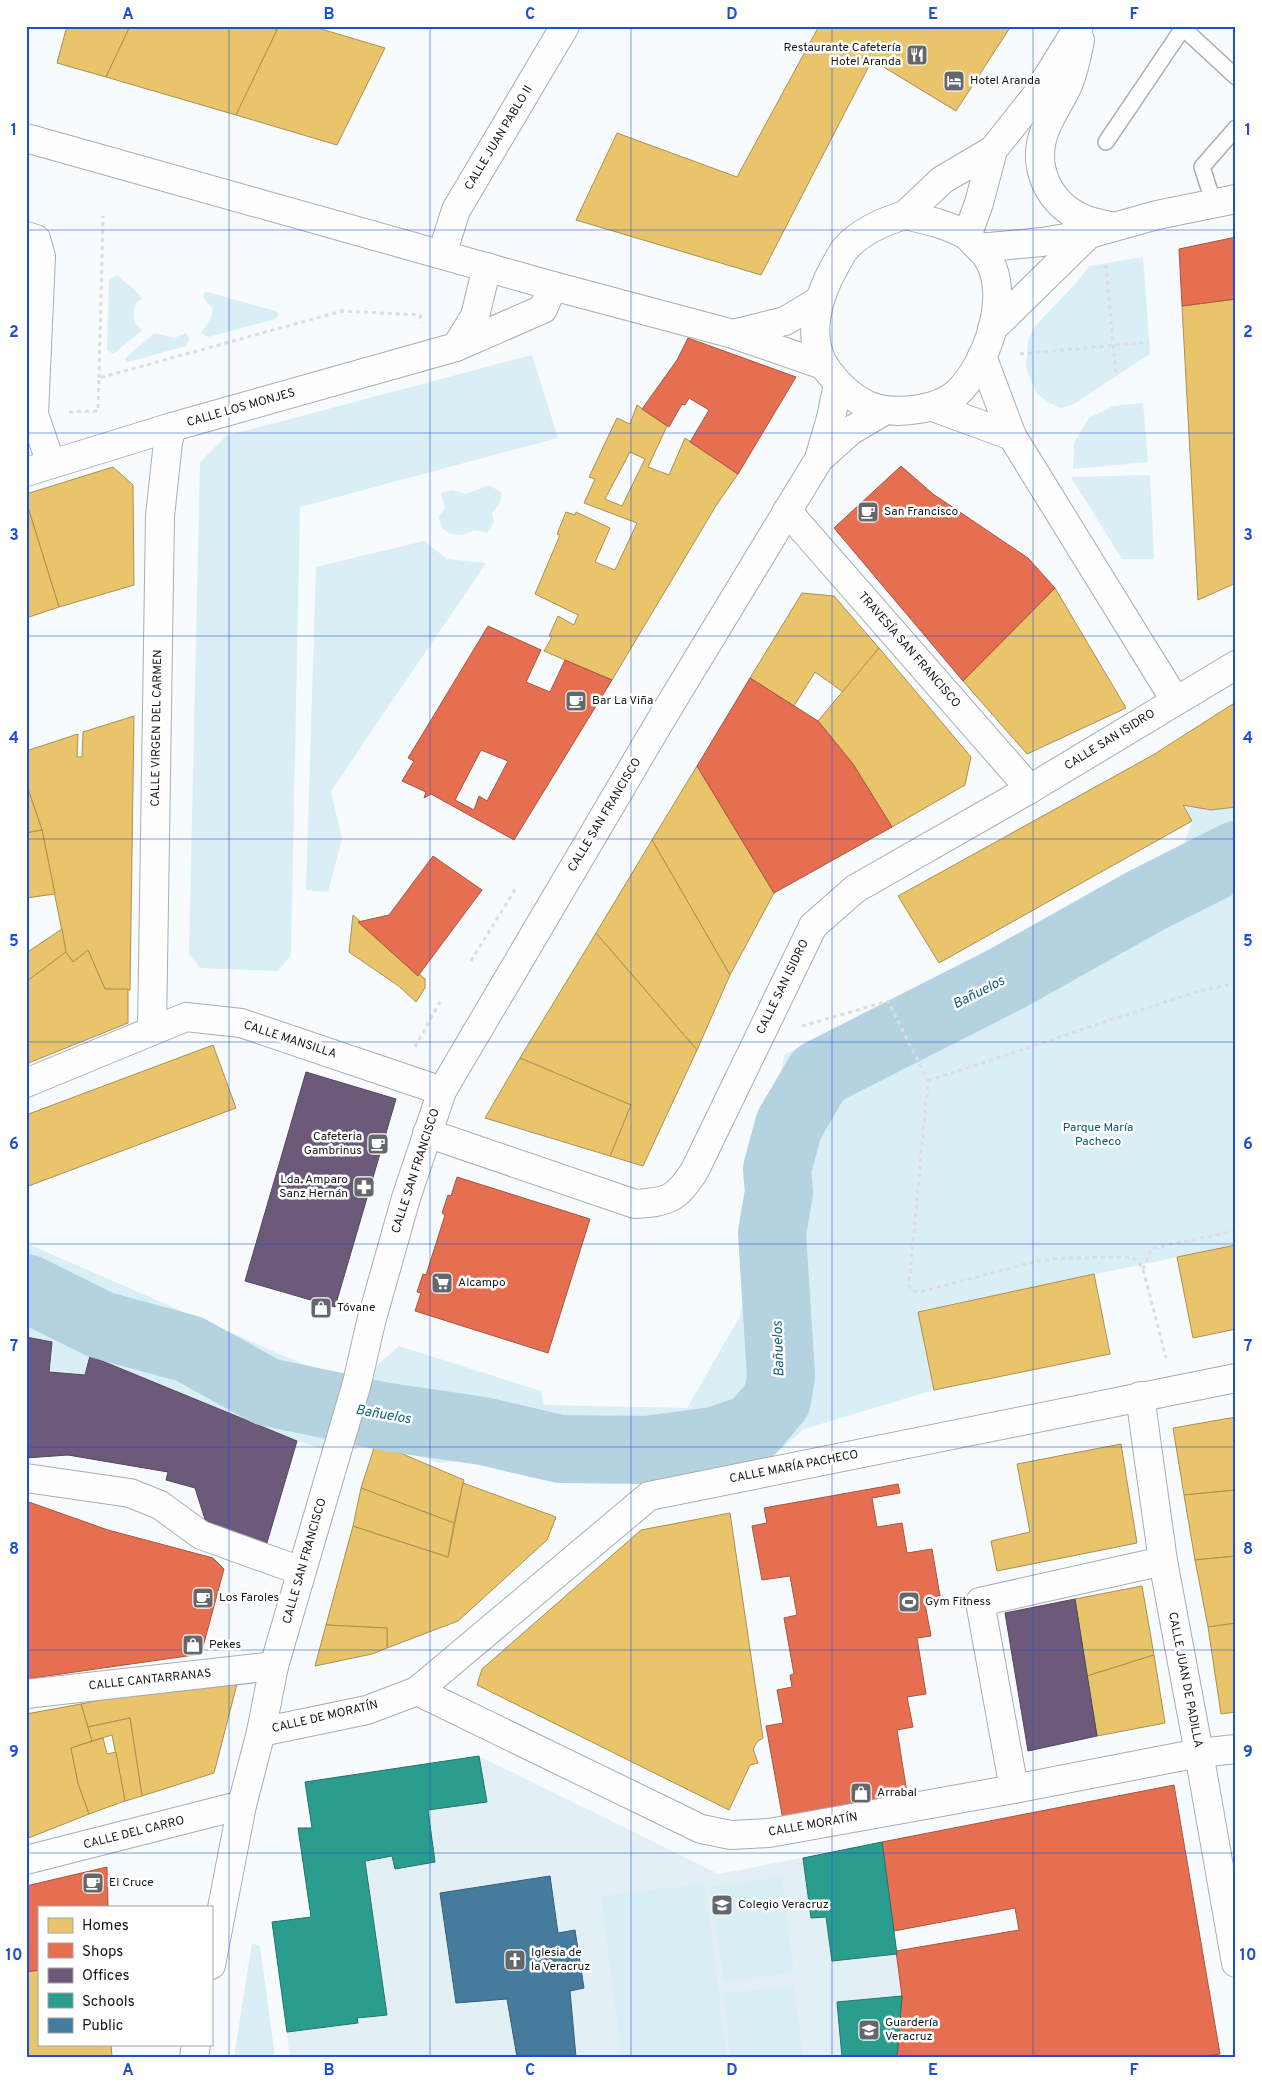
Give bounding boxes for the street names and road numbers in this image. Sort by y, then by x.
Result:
street label: CALLE JUAN PABLO II [461,83,537,193]
street label: CALLE LOS MONJES [185,385,297,431]
street label: TRAVESÍA SAN FRANCISCO [854,589,964,711]
street label: CALLE VIRGEN DEL CARMEN [148,649,166,807]
street label: CALLE SAN ISIDRO [1062,706,1158,774]
street label: CALLE SAN FRANCISCO [565,755,645,875]
street label: CALLE SAN ISIDRO [753,937,813,1037]
street label: CALLE MANSILLA [241,1017,339,1063]
street label: CALLE SAN FRANCISCO [388,1107,444,1235]
street label: CALLE MARÍA PACHECO [728,1447,860,1487]
street label: CALLE SAN FRANCISCO [279,1496,331,1626]
street label: CALLE JUAN DE PADILLA [1164,1611,1206,1749]
street label: CALLE CANTARRANAS [88,1666,212,1694]
street label: CALLE DE MORATÍN [270,1697,380,1737]
street label: CALLE MORATÍN [767,1809,859,1841]
street label: CALLE DEL CARRO [82,1813,186,1853]

